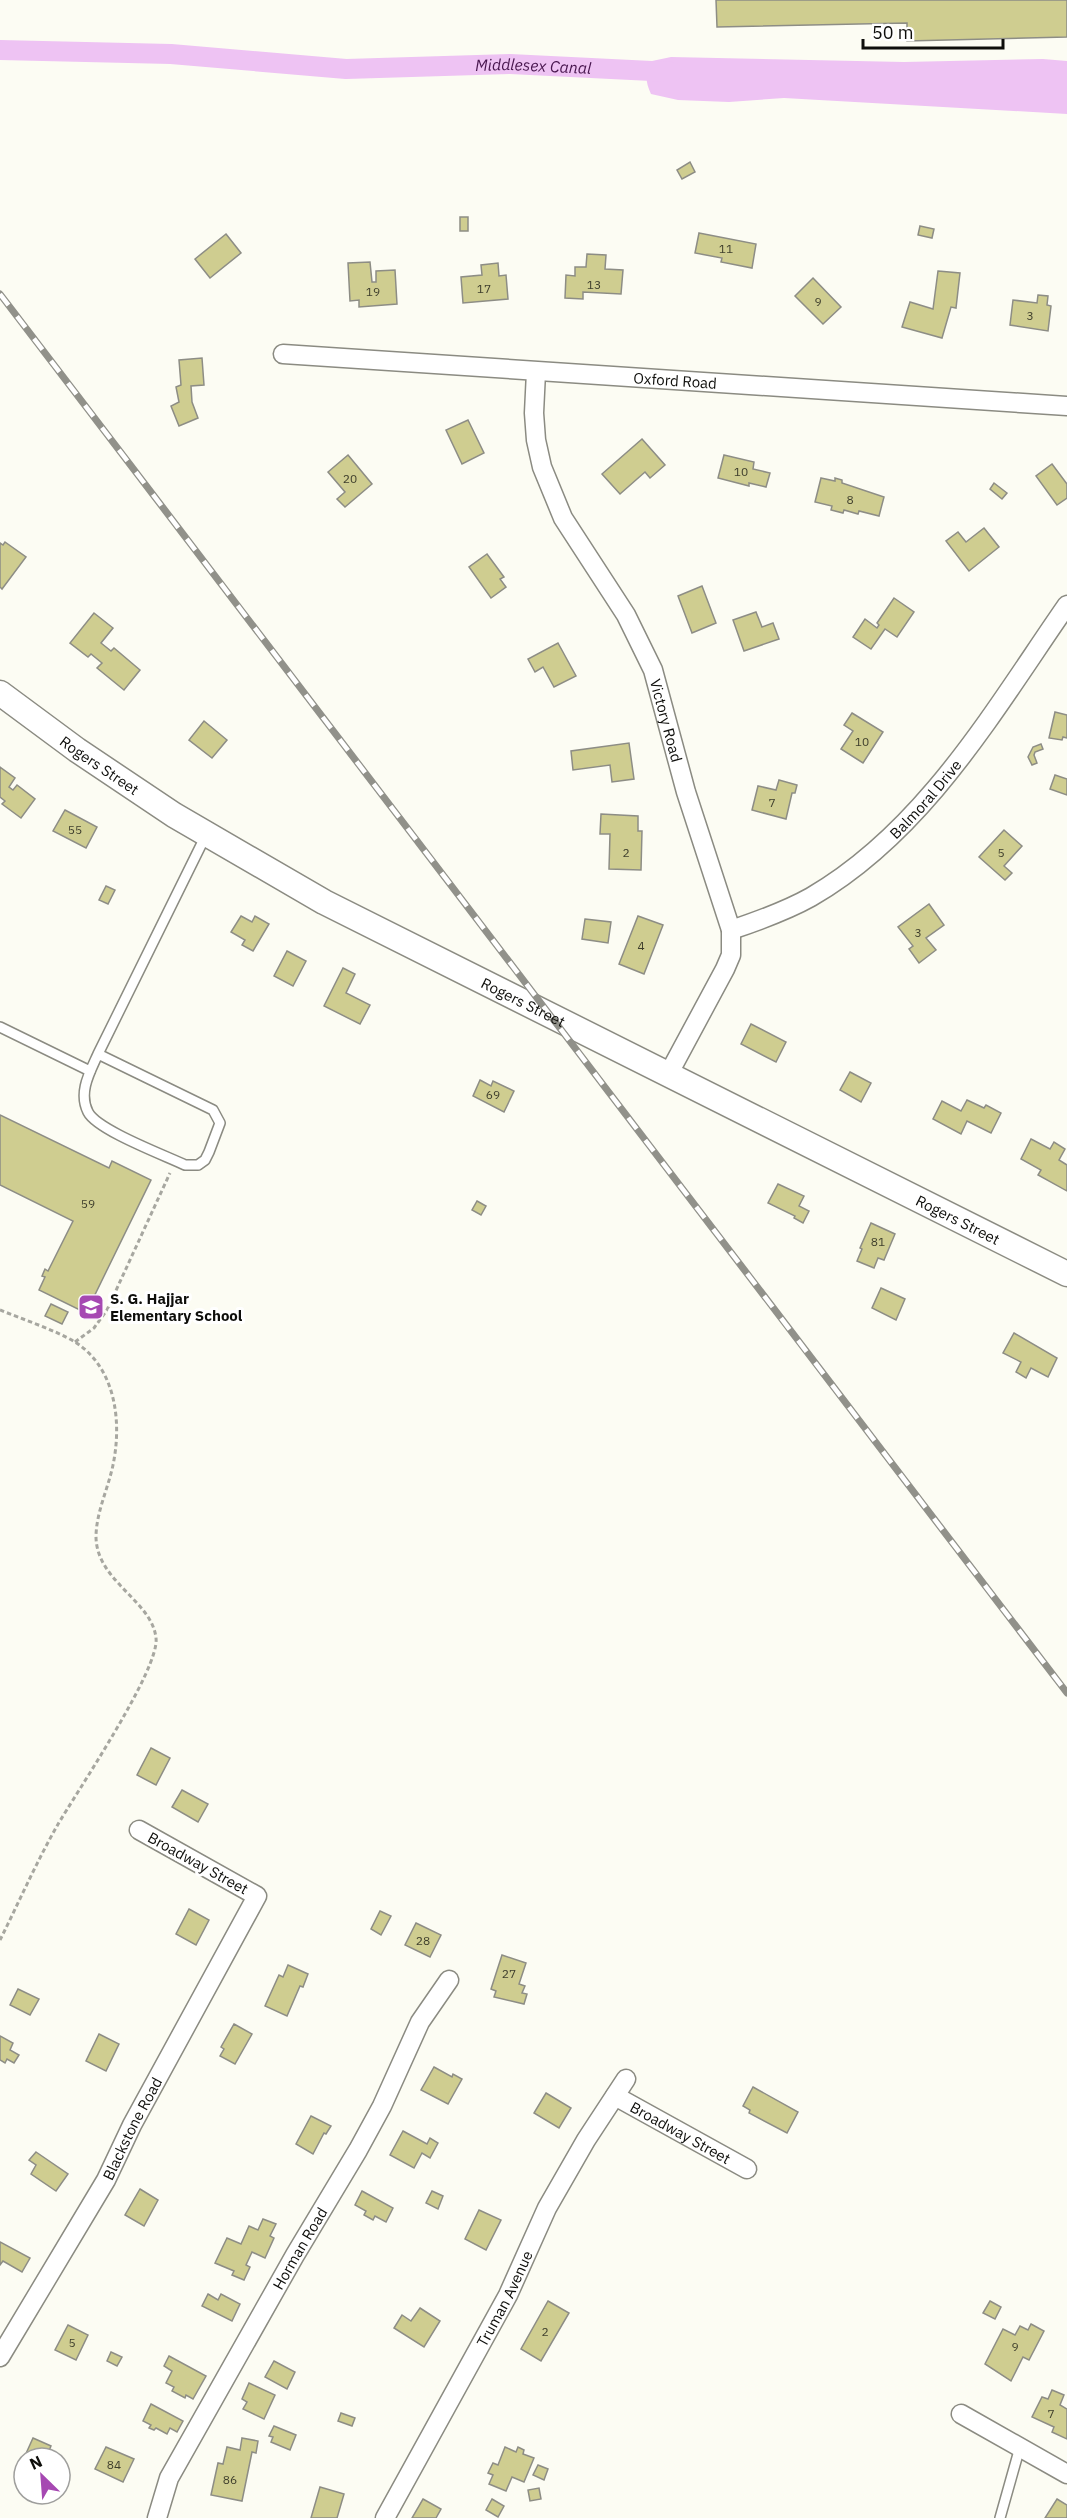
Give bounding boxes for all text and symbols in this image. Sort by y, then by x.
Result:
scale bar [863,12,1002,50]
text: 50 m [872,21,914,44]
water label: Middlesex Canal [475,54,593,78]
house number: 11 [719,241,733,256]
house number: 13 [587,277,601,292]
house number: 17 [477,281,491,296]
house number: 19 [366,284,380,299]
house number: 9 [814,294,822,309]
house number: 3 [1026,308,1034,323]
street label: Oxford Road [633,368,717,392]
house number: 10 [734,464,748,479]
house number: 20 [343,471,357,486]
house number: 8 [846,492,854,507]
street label: Victory Road [646,677,687,764]
street label: Rogers Street [56,731,143,798]
house number: 10 [855,734,869,749]
street label: Balmoral Drive [885,756,965,842]
house number: 7 [768,795,776,810]
house number: 55 [68,822,82,837]
house number: 2 [622,845,630,860]
house number: 5 [997,845,1005,860]
house number: 3 [914,925,922,940]
house number: 4 [637,938,645,953]
street label: Rogers Street [478,973,569,1031]
house number: 69 [486,1087,500,1102]
street label: Rogers Street [913,1190,1003,1248]
house number: 59 [81,1196,95,1211]
house number: 81 [871,1234,885,1249]
place label: S. G. Hajjar Elementary School [110,1289,243,1325]
school or university icon: S. G. Hajjar Elementary School [76,1292,106,1322]
street label: Broadway Street [144,1828,252,1898]
house number: 28 [416,1933,430,1948]
house number: 27 [502,1966,516,1981]
street label: Blackstone Road [98,2074,166,2183]
street label: Broadway Street [627,2097,734,2168]
street label: Horman Road [268,2204,331,2293]
street label: Truman Avenue [472,2247,536,2350]
house number: 2 [541,2324,549,2339]
house number: 5 [68,2335,76,2350]
house number: 9 [1011,2339,1019,2354]
house number: 7 [1047,2406,1055,2421]
north arrow [12,2446,72,2506]
text: N [26,2451,45,2474]
house number: 84 [107,2457,121,2472]
house number: 86 [223,2472,237,2487]

